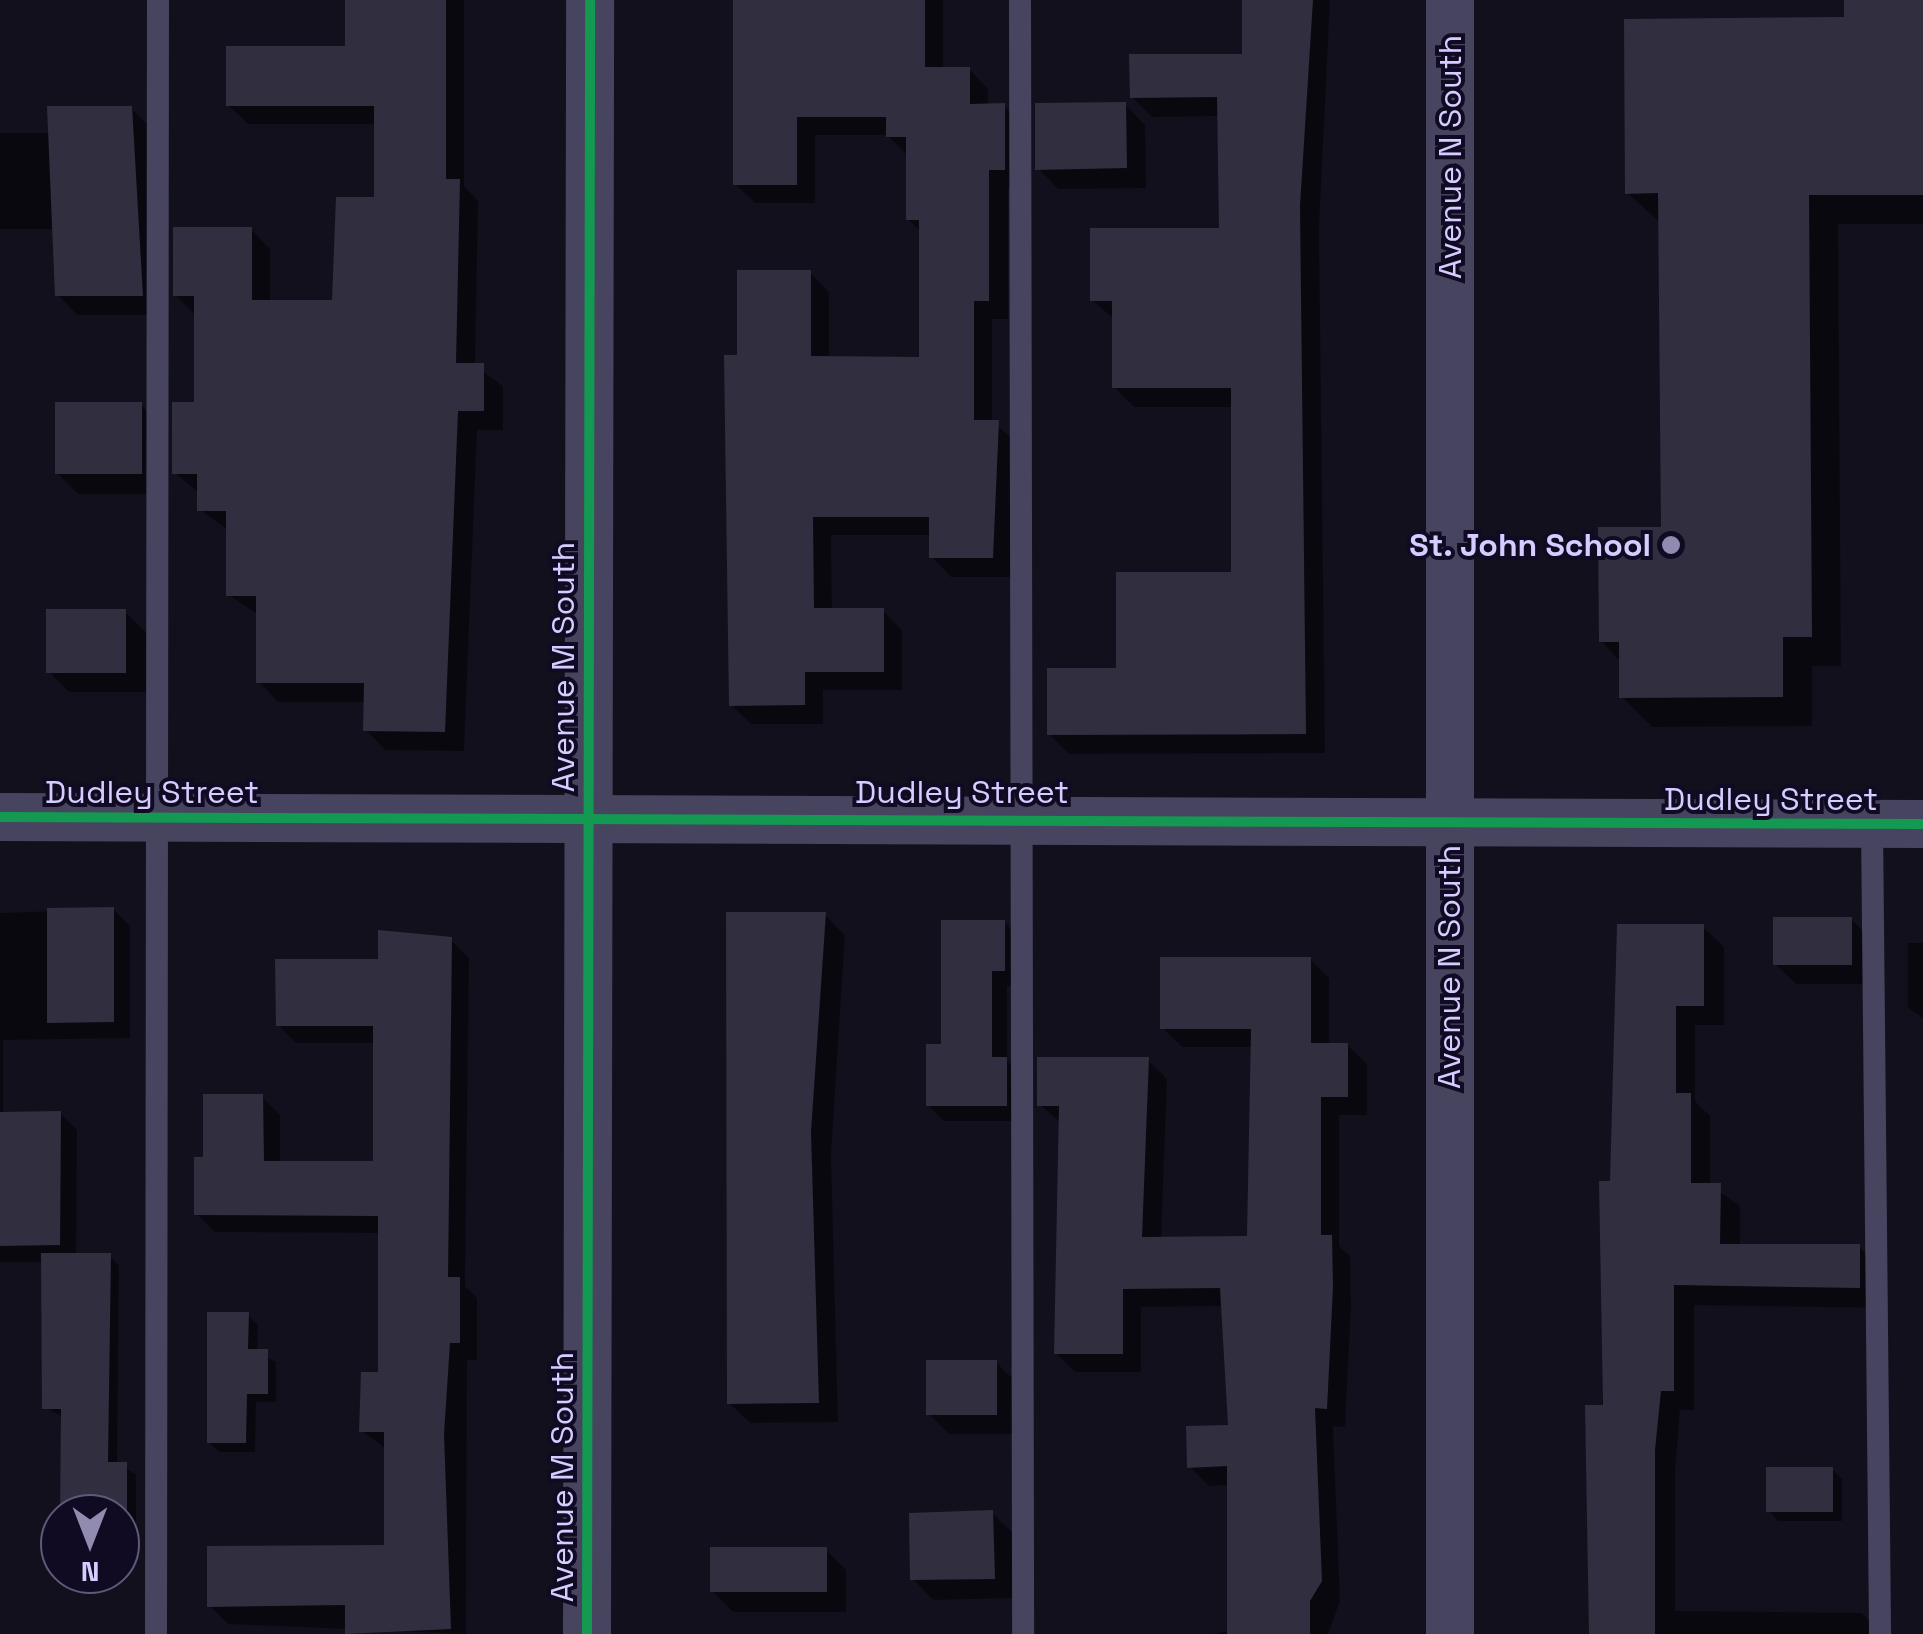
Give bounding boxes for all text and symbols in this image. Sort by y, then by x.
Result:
street label: Avenue N South [1431,35,1469,279]
place label: St. John School [1408,526,1651,564]
marker: St. John School [1660,534,1682,556]
street label: Avenue M South [544,542,582,792]
street label: Dudley Street [45,773,259,811]
street label: Dudley Street [855,773,1069,811]
street label: Dudley Street [1664,780,1878,818]
street label: Avenue N South [1430,845,1468,1089]
street label: Avenue M South [543,1352,581,1602]
north arrow [40,1494,140,1594]
text: N [81,1554,99,1590]

